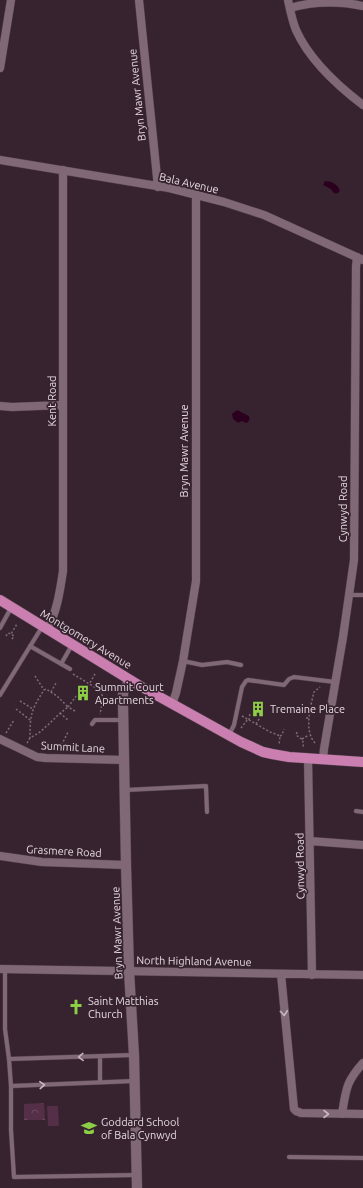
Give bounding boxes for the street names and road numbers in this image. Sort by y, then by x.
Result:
street label: Bryn Mawr Avenue [126,48,148,142]
street label: Bala Avenue [158,170,220,196]
street label: Kent Road [46,375,58,427]
street label: Bryn Mawr Avenue [178,405,190,497]
street label: Cynwyd Road [337,476,349,542]
street label: Montgomery Avenue [38,607,134,671]
street label: Summit Lane [41,739,105,755]
street label: Cynwyd Road [293,833,307,899]
street label: Grasmere Road [26,843,102,859]
street label: Bryn Mawr Avenue [109,886,125,980]
street label: North Highland Avenue [136,954,252,968]

